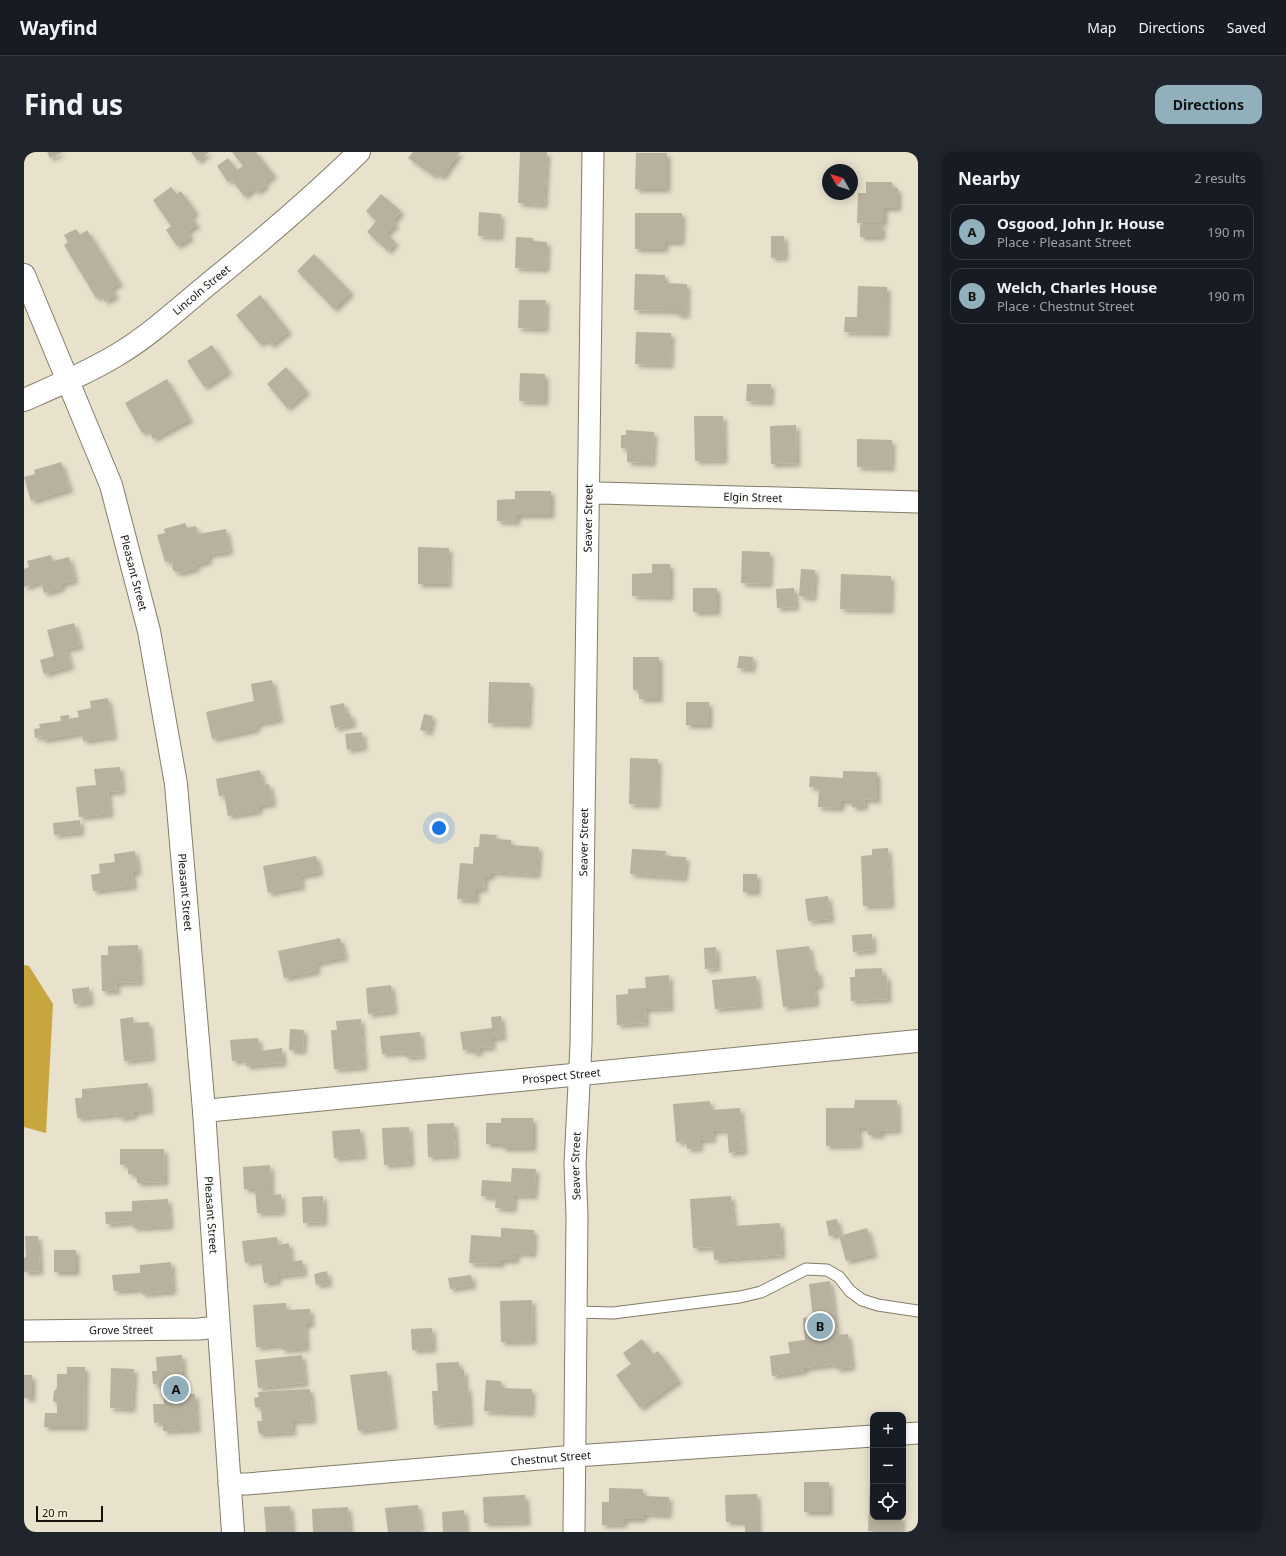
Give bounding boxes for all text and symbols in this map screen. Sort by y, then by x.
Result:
text: Wayfind [20,15,98,41]
text: Map [1087,18,1116,37]
text: Directions [1138,18,1205,37]
text: Saved [1227,18,1266,37]
text: Find us [24,85,123,123]
button: Directions [1155,85,1262,124]
north arrow [822,164,858,200]
text: Nearby [958,167,1020,190]
text: 2 results [1194,169,1246,187]
text: Osgood, John Jr. House [997,213,1165,233]
text: A [968,223,977,241]
text: 190 m [1207,223,1245,241]
text: Place · Pleasant Street [997,233,1131,251]
street label: Lincoln Street [169,261,233,318]
text: Welch, Charles House [997,277,1157,297]
text: B [968,287,976,305]
text: 190 m [1207,287,1245,305]
text: Place · Chestnut Street [997,297,1134,315]
street label: Seaver Street [580,484,596,553]
street label: Elgin Street [723,488,783,505]
street label: Pleasant Street [117,533,151,612]
street label: Seaver Street [575,808,591,877]
your location [429,818,449,838]
street label: Pleasant Street [175,853,197,931]
street label: Prospect Street [521,1064,601,1087]
street label: Seaver Street [567,1131,584,1201]
street label: Pleasant Street [202,1176,222,1254]
pin: B [807,1311,833,1341]
street label: Grove Street [89,1322,153,1337]
pin: A [163,1374,189,1404]
map controls [870,1412,906,1520]
button: + [870,1412,906,1448]
street label: Chestnut Street [510,1447,592,1468]
button: − [870,1448,906,1484]
button: locate [870,1484,906,1520]
scale bar [36,1504,103,1523]
text: 20 m [42,1505,68,1520]

